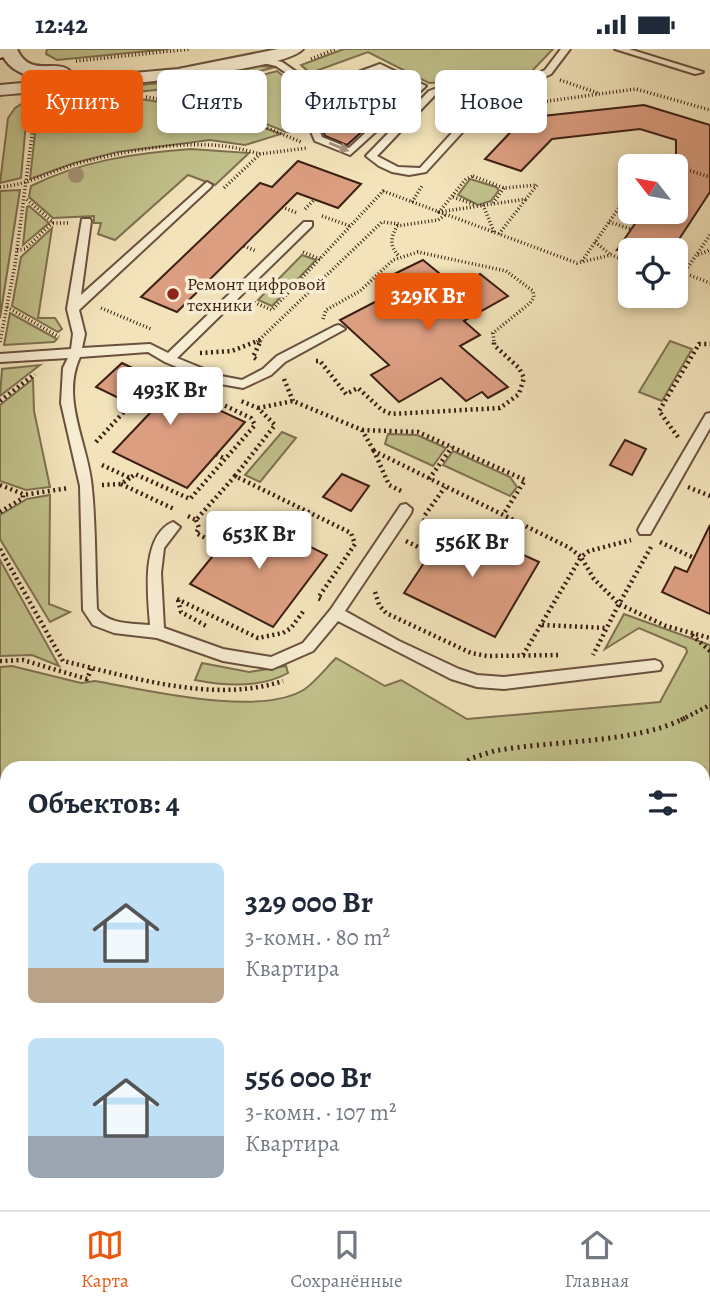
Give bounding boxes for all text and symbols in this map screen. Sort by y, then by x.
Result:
text: 12:42 [35,7,88,42]
chip: Купить [21,70,143,133]
chip: Снять [157,70,267,133]
chip: Фильтры [281,70,421,133]
chip: Новое [435,70,547,133]
one-way arrow [328,142,349,153]
north arrow [618,154,688,224]
map controls [618,154,688,308]
button: locate [618,238,688,308]
place label: Ремонт цифровой техники [187,272,326,317]
pin: 329K Br [363,273,493,333]
text: 329K Br [391,280,465,311]
marker: Ремонт цифровой техники [165,286,181,302]
pin: 493K Br [105,367,235,427]
text: 493K Br [133,374,207,405]
pin: 653K Br [194,511,324,571]
text: 653K Br [222,518,296,549]
pin: 556K Br [407,519,537,579]
text: 556K Br [435,526,509,557]
text: Объектов: 4 [28,783,180,823]
icon: filters [644,784,682,822]
text: 329 000 Br [245,882,373,922]
icon: home [84,891,168,975]
text: 3-комн. · 80 m² [245,922,390,953]
text: Квартира [245,953,340,984]
text: 556 000 Br [245,1057,371,1097]
icon: home [84,1066,168,1150]
text: 3-комн. · 107 m² [245,1097,396,1128]
text: Квартира [245,1128,340,1159]
tab: Карта [81,1226,129,1294]
tab: Сохранённые [291,1226,403,1294]
tab: Главная [564,1226,629,1294]

